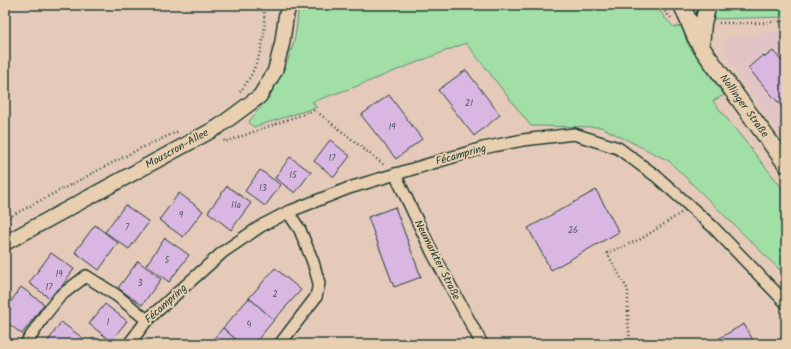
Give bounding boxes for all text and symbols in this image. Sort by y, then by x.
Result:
street label: Nollinger Straße [715,70,773,142]
house number: 21 [465,96,473,111]
house number: 19 [388,120,396,135]
street label: Mouscron-Allee [142,124,212,174]
street label: Fécampring [434,139,488,171]
house number: 17 [329,151,336,166]
house number: 15 [289,168,298,183]
house number: 13 [259,181,267,196]
house number: 11a [231,198,241,213]
house number: 9 [179,208,184,223]
street label: Neumarkter Straße [409,217,465,303]
house number: 7 [125,220,130,235]
house number: 26 [568,223,578,238]
house number: 5 [165,253,171,268]
house number: 19 [55,267,63,282]
house number: 3 [137,276,143,291]
house number: 17 [46,280,53,295]
street label: Fécampring [141,280,191,328]
house number: 2 [272,287,278,302]
house number: 1 [107,315,110,330]
house number: 4 [247,317,252,332]

